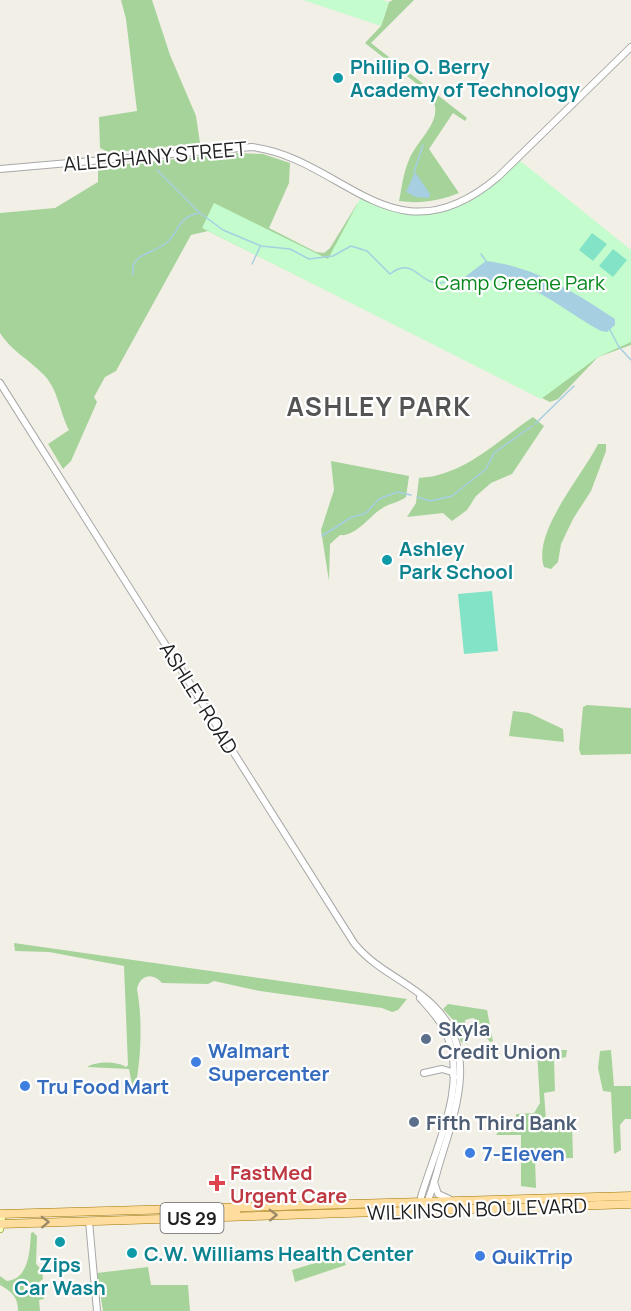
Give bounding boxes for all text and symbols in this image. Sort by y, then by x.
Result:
place label: Phillip O. Berry Academy of Technology [350,53,581,103]
marker: Phillip O. Berry Academy of Technology [331,71,345,85]
street label: ALLEGHANY STREET [62,135,248,177]
park label: Camp Greene Park [435,269,606,296]
district label: ASHLEY PARK [286,388,472,424]
place label: Ashley Park School [399,535,513,585]
marker: Ashley Park School [380,553,394,567]
street label: ASHLEY ROAD [154,637,244,759]
place label: Skyla Credit Union [438,1015,561,1065]
marker: Skyla Credit Union [419,1032,433,1046]
place label: Walmart Supercenter [208,1037,329,1087]
marker: Walmart Supercenter [189,1055,203,1069]
place label: Tru Food Mart [37,1073,169,1100]
marker: Tru Food Mart [18,1079,32,1093]
place label: Fifth Third Bank [426,1109,578,1136]
marker: Fifth Third Bank [407,1115,421,1129]
place label: 7-Eleven [482,1140,565,1167]
marker: 7-Eleven [463,1146,477,1160]
place label: FastMed Urgent Care [230,1159,347,1209]
marker: FastMed Urgent Care [208,1174,226,1192]
street label: WILKINSON BOULEVARD [367,1192,587,1226]
road number: US 29 [160,1203,224,1233]
one-way arrow [268,1209,277,1222]
one-way arrow [41,1216,50,1229]
marker: Zips Car Wash [53,1235,67,1249]
place label: C.W. Williams Health Center [144,1240,414,1267]
place label: QuikTrip [492,1243,573,1270]
marker: C.W. Williams Health Center [125,1246,139,1260]
marker: QuikTrip [473,1249,487,1263]
place label: Zips Car Wash [14,1251,106,1301]

